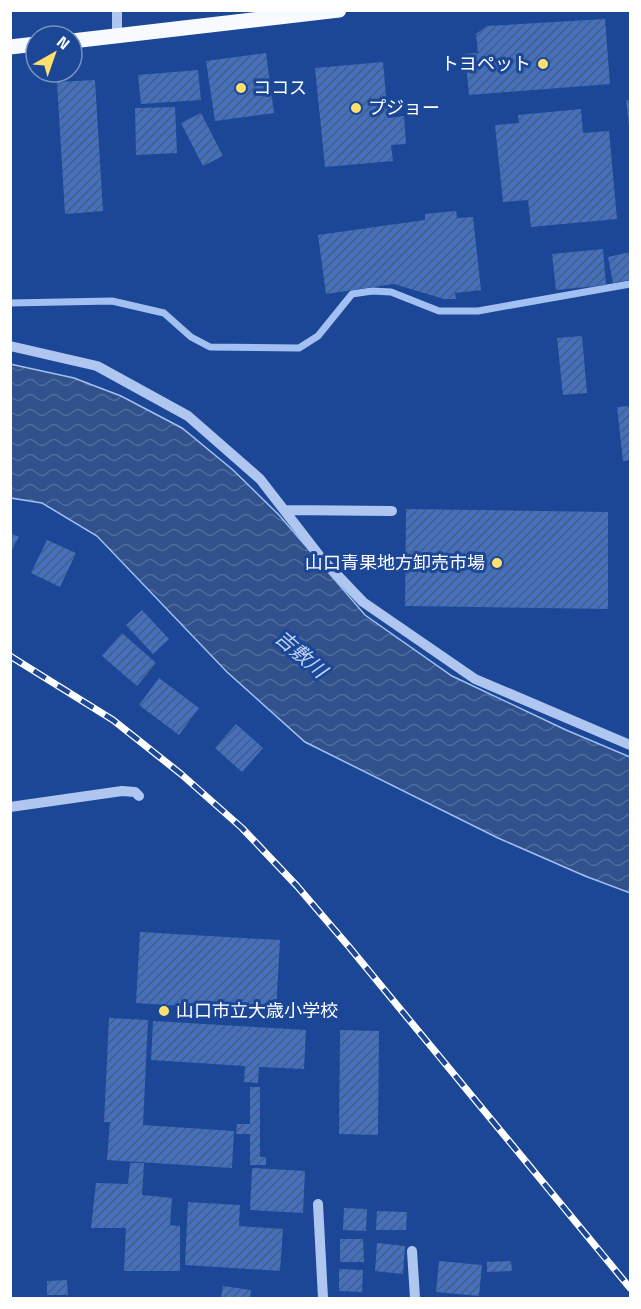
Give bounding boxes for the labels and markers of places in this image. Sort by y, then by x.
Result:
place label: トヨペット [441,50,531,77]
marker: トヨペット [536,57,550,71]
place label: ココス [253,74,307,101]
marker: ココス [234,81,248,95]
place label: プジョー [368,94,440,121]
marker: プジョー [349,101,363,115]
place label: 山口青果地方卸売市場 [305,549,485,576]
marker: 山口青果地方卸売市場 [490,556,504,570]
place label: 山口市立大歳小学校 [176,997,338,1024]
marker: 山口市立大歳小学校 [157,1004,171,1018]

